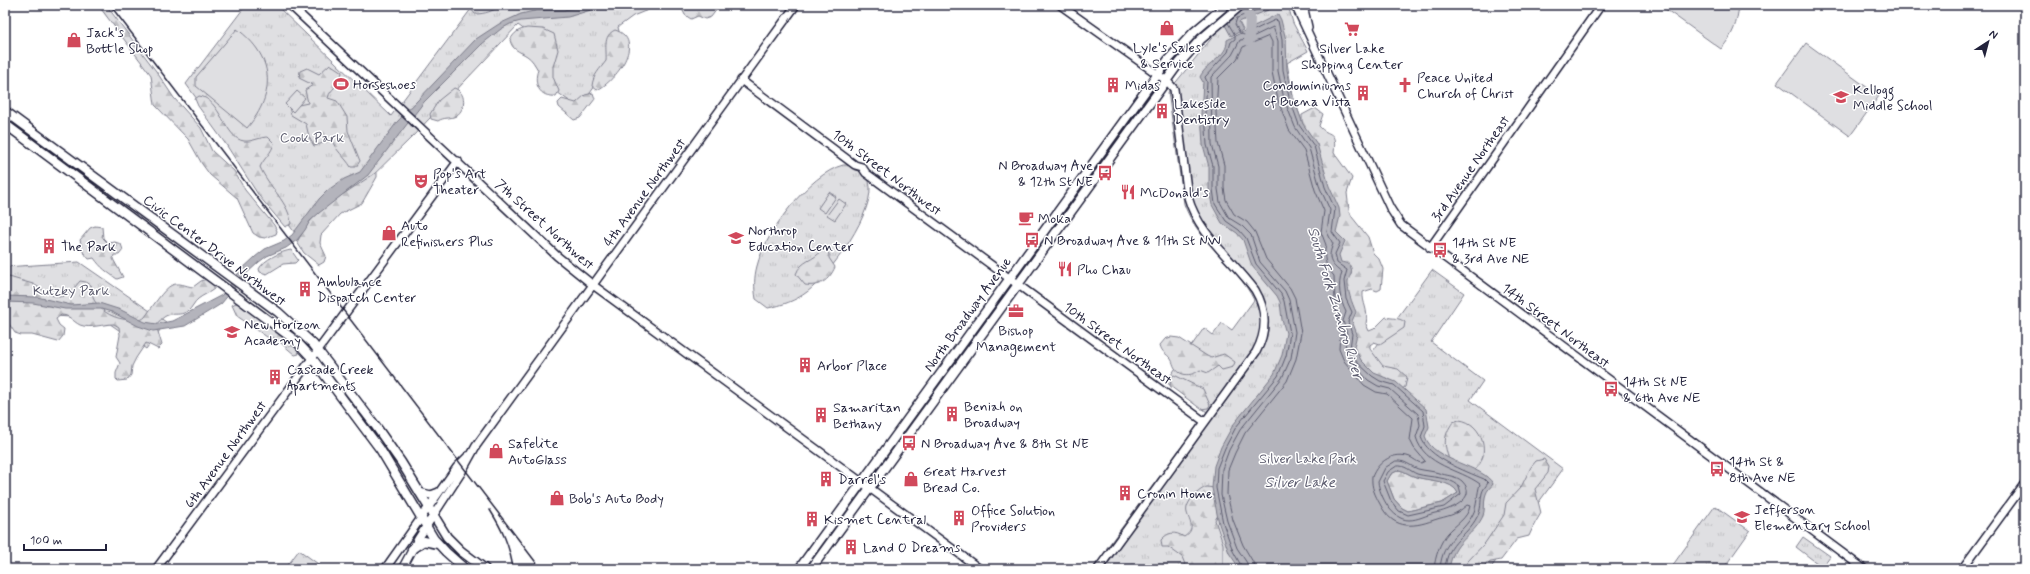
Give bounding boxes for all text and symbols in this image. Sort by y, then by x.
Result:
shop icon: Lyle's Sales & Service [1158,19,1176,37]
supermarket icon: Silver Lake Shopping Center [1343,20,1361,38]
north arrow [1968,22,2008,62]
place label: Jack's Bottle Shop [86,24,153,58]
text: N [1986,27,2000,43]
shop icon: Jack's Bottle Shop [65,31,83,49]
place label: Lyle's Sales & Service [1133,39,1201,73]
place label: Silver Lake Shopping Center [1301,40,1403,74]
place label: Peace United Church of Christ [1417,69,1514,103]
sports icon: Horseshoes [332,75,350,93]
place label: Horseshoes [353,76,416,94]
building icon: Midas [1104,76,1122,94]
church icon: Peace United Church of Christ [1396,76,1414,94]
place label: Midas [1125,77,1160,95]
place label: Condominiums of Buena Vista [1262,77,1351,111]
place label: Kellogg Middle School [1853,81,1932,115]
building icon: Condominiums of Buena Vista [1354,84,1372,102]
school or university icon: Kellogg Middle School [1832,88,1850,106]
place label: Lakeside Dentistry [1174,95,1229,129]
building icon: Lakeside Dentistry [1153,102,1171,120]
street label: 3rd Avenue Northeast [1428,112,1514,225]
street label: 10th Street Northwest [828,126,945,220]
park label: Cook Park [280,129,344,147]
street label: 4th Avenue Northwest [599,135,690,250]
place label: N Broadway Ave & 12th St NE [998,157,1093,191]
bus stop icon: N Broadway Ave & 12th St NE [1096,164,1114,182]
place label: Pop's Art Theater [433,165,487,199]
theatre icon: Pop's Art Theater [412,172,430,190]
street label: 7th Street Northwest [491,176,598,274]
restaurant icon: McDonald's [1119,183,1137,201]
place label: McDonald's [1140,184,1209,202]
street label: Civic Center Drive Northwest [139,191,290,311]
cafe icon: Moka [1017,209,1035,227]
place label: Moka [1038,210,1071,228]
place label: Auto Refinishers Plus [401,217,493,251]
place label: Northrop Education Center [748,222,853,256]
shop icon: Auto Refinishers Plus [380,224,398,242]
water label: South Fork Zumbro River [1302,225,1368,384]
school or university icon: Northrop Education Center [727,229,745,247]
bus stop icon: N Broadway Ave & 11th St NW [1023,231,1041,249]
place label: N Broadway Ave & 11th St NW [1044,232,1221,250]
place label: 14th St NE & 3rd Ave NE [1452,234,1529,268]
building icon: The Park [40,237,58,255]
place label: The Park [61,238,116,256]
bus stop icon: 14th St NE & 3rd Ave NE [1431,241,1449,259]
street label: North Broadway Avenue [920,253,1016,376]
restaurant icon: Pho Chau [1056,260,1074,278]
place label: Pho Chau [1077,261,1131,279]
place label: Ambulance Dispatch Center [317,273,417,307]
street label: 14th Street Northeast [1498,279,1613,372]
building icon: Ambulance Dispatch Center [296,280,314,298]
park label: Kutzky Park [33,282,109,300]
street label: 10th Street Northeast [1059,298,1176,390]
office icon: Bishop Management [1007,302,1025,320]
place label: New Horizon Academy [244,316,321,350]
place label: Bishop Management [976,322,1056,357]
school or university icon: New Horizon Academy [223,323,241,341]
building icon: Arbor Place [796,356,814,374]
place label: Arbor Place [817,357,887,375]
place label: Cascade Creek Apartments [287,361,374,396]
building icon: Cascade Creek Apartments [266,368,284,386]
place label: 14th St NE & 6th Ave NE [1623,373,1700,407]
bus stop icon: 14th St NE & 6th Ave NE [1602,380,1620,398]
street label: 6th Avenue Northwest [181,397,271,512]
place label: Beniah on Broadway [964,398,1022,432]
place label: Samaritan Bethany [833,399,901,433]
building icon: Beniah on Broadway [943,405,961,423]
building icon: Samaritan Bethany [812,406,830,424]
bus stop icon: N Broadway Ave & 8th St NE [900,434,918,452]
place label: Safelite AutoGlass [508,435,567,469]
place label: N Broadway Ave & 8th St NE [921,435,1089,453]
shop icon: Safelite AutoGlass [487,442,505,460]
park label: Silver Lake Park [1259,450,1357,468]
place label: 14th St & 8th Ave NE [1729,453,1795,487]
bus stop icon: 14th St & 8th Ave NE [1708,460,1726,478]
place label: Great Harvest Bread Co. [923,463,1007,497]
building icon: Darrel's [817,470,835,488]
shop icon: Great Harvest Bread Co. [902,470,920,488]
place label: Darrel's [838,471,886,489]
water label: Silver Lake [1265,473,1336,493]
building icon: Cronin Home [1116,484,1134,502]
place label: Cronin Home [1137,485,1213,503]
shop icon: Bob's Auto Body [548,489,566,507]
place label: Bob's Auto Body [569,490,664,508]
place label: Jefferson Elementary School [1754,501,1870,535]
place label: Office Solution Providers [971,502,1055,536]
school or university icon: Jefferson Elementary School [1733,508,1751,526]
building icon: Office Solution Providers [950,509,968,527]
building icon: Kismet Central [803,510,821,528]
place label: Kismet Central [824,511,926,529]
scale bar [24,526,106,552]
text: 100 m [30,533,62,549]
building icon: Land O Dreams [842,538,860,556]
place label: Land O Dreams [863,539,960,557]

